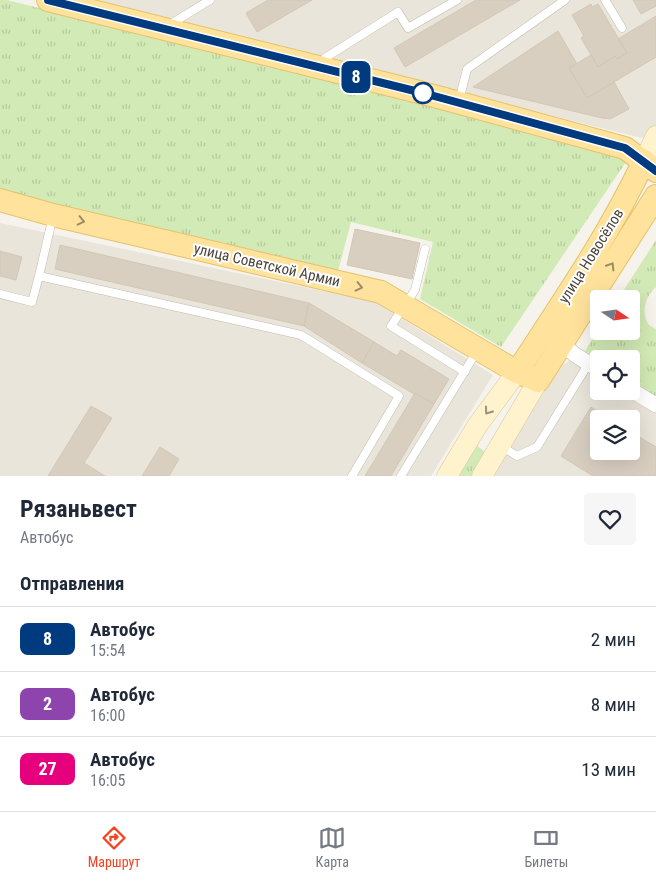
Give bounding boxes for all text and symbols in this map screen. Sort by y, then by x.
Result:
line badge: 8 [340,61,372,93]
text: 8 [351,66,361,87]
unlabelled marker [412,82,434,104]
street label: улица Новосёлов [555,205,627,307]
one-way arrow [77,215,86,226]
street label: улица Советской Армии [192,239,342,291]
one-way arrow [605,263,614,272]
one-way arrow [354,281,363,292]
north arrow [590,290,640,340]
map controls [590,290,640,460]
button: locate [590,350,640,400]
one-way arrow [486,405,494,414]
button: layers [590,410,640,460]
button: heart [584,493,636,545]
text: Рязаньвест [20,495,137,523]
text: Автобус [20,528,73,547]
text: Отправления [20,572,124,595]
text: Автобус [90,618,155,641]
text: 8 [43,628,52,649]
text: 2 мин [591,628,636,651]
text: 15:54 [90,641,125,660]
text: Автобус [90,683,155,706]
text: 2 [43,693,52,714]
text: 8 мин [591,693,636,716]
text: 16:00 [90,706,125,725]
text: Автобус [90,748,155,771]
text: 27 [38,758,57,779]
text: 13 мин [581,758,636,781]
text: 16:05 [90,771,125,790]
tab: Маршрут [88,824,140,870]
tab: Карта [316,824,349,870]
tab: Билеты [524,824,568,870]

